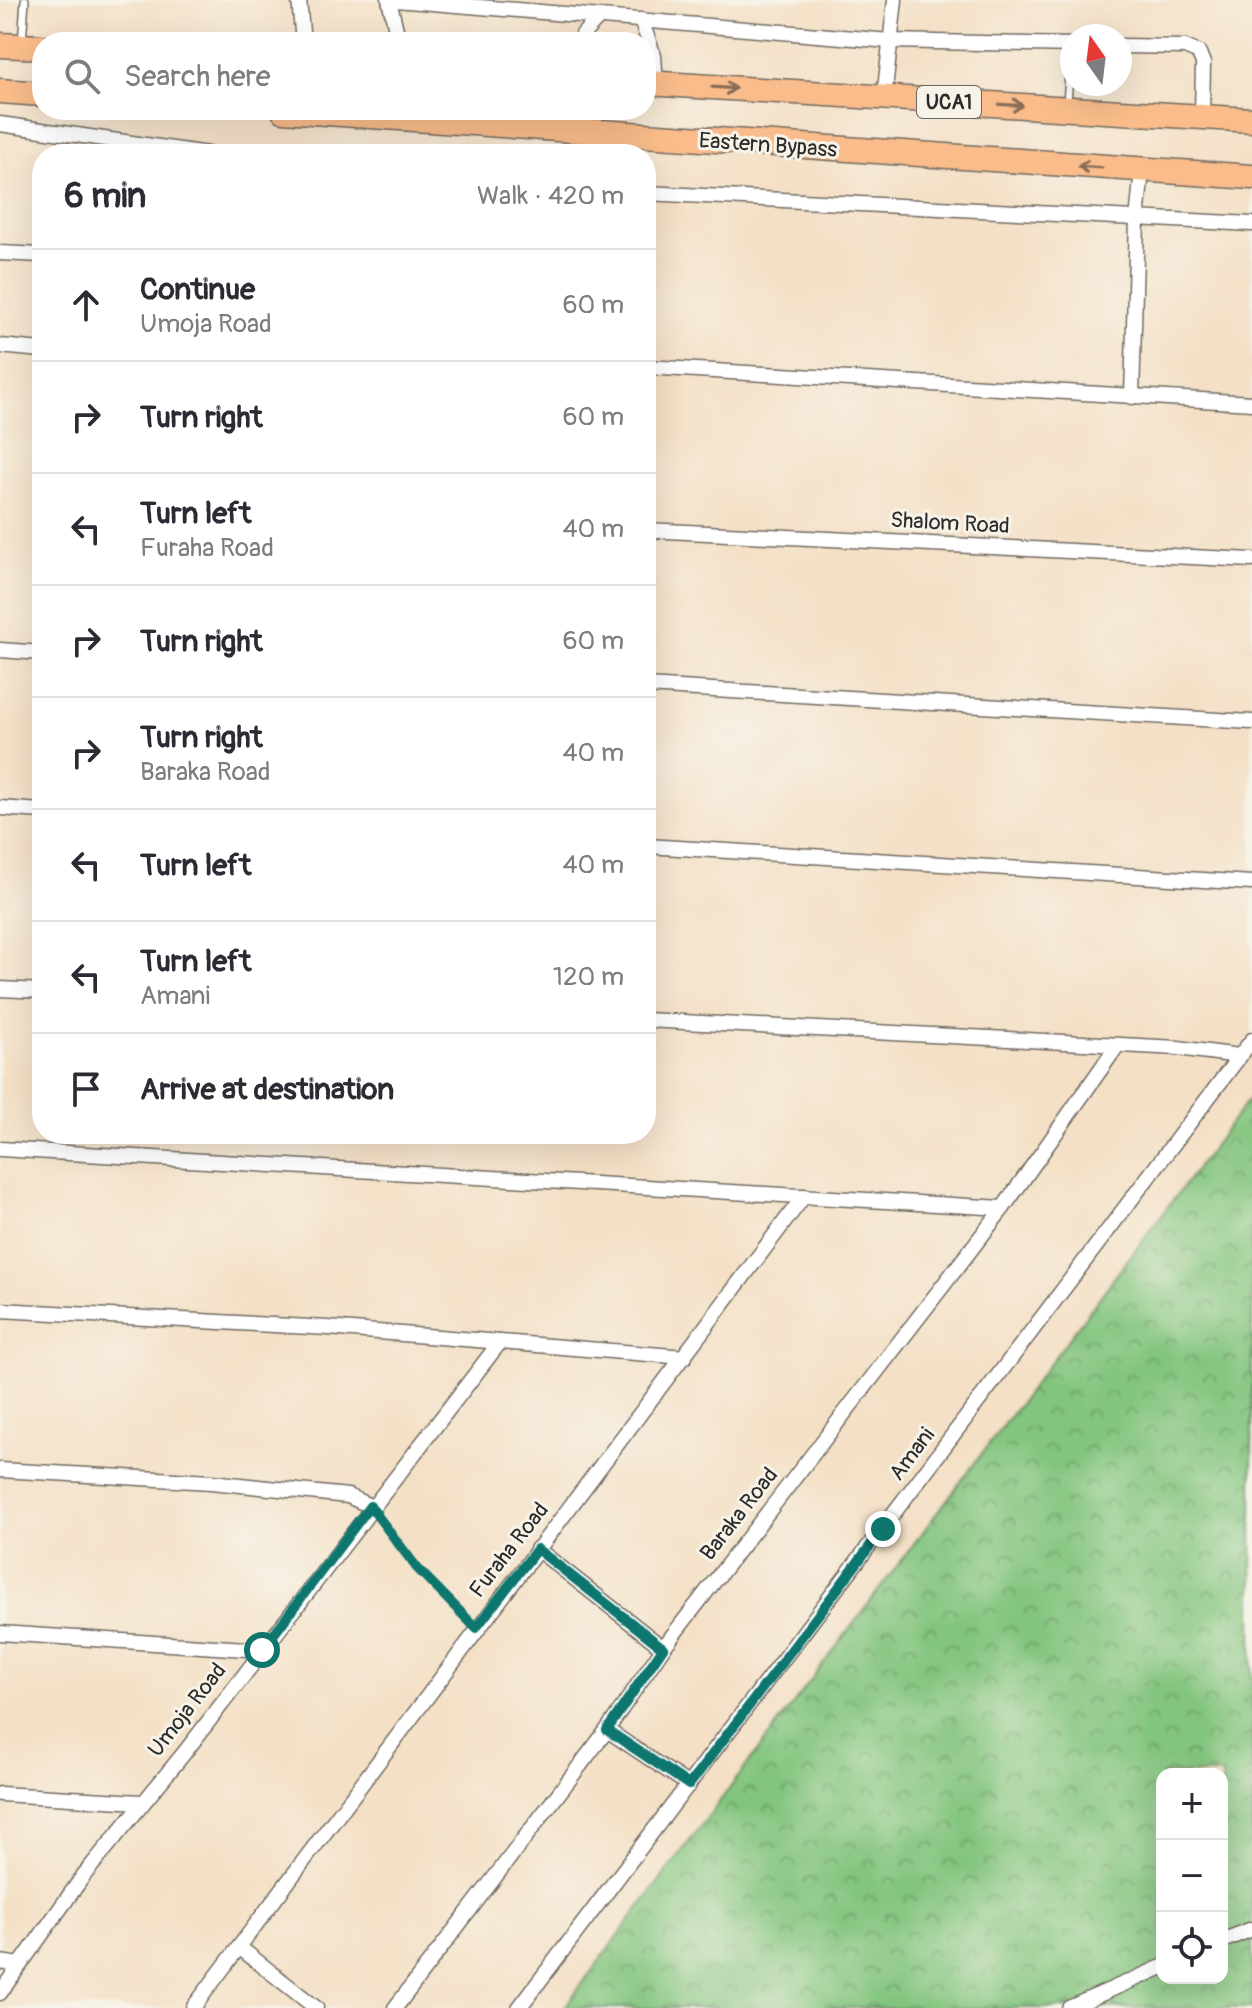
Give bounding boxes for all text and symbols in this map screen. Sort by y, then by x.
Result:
north arrow [1060,24,1132,96]
search box [32,32,656,120]
icon: search [60,54,104,98]
text: Search here [124,58,271,95]
one-way arrow [710,81,737,96]
road number: UCA1 [917,86,981,118]
one-way arrow [997,98,1024,113]
street label: Eastern Bypass [698,126,838,164]
one-way arrow [1077,159,1104,174]
text: 6 min [64,175,146,218]
text: Walk · 420 m [477,180,624,212]
text: Continue [140,271,255,308]
icon: ahead [64,283,108,327]
text: 60 m [562,289,624,321]
text: Umoja Road [140,308,272,340]
icon: right [64,395,108,439]
text: Turn right [140,399,263,436]
text: 60 m [562,401,624,433]
text: Turn left [140,495,251,532]
street label: Shalom Road [890,506,1010,540]
icon: left [64,507,108,551]
text: 40 m [562,513,624,545]
text: Furaha Road [140,532,274,564]
icon: right [64,619,108,663]
text: Turn right [140,623,263,660]
text: 60 m [562,625,624,657]
text: Turn right [140,719,263,756]
icon: right [64,731,108,775]
text: 40 m [562,737,624,769]
text: Baraka Road [140,756,271,788]
icon: left [64,843,108,887]
text: Turn left [140,847,251,884]
text: 40 m [562,849,624,881]
text: Turn left [140,943,251,980]
icon: left [64,955,108,999]
text: 120 m [553,961,624,993]
text: Amani [140,980,210,1012]
icon: arrive [64,1067,108,1111]
text: Arrive at destination [140,1071,394,1108]
street label: Amani [883,1422,941,1486]
street label: Baraka Road [694,1462,784,1566]
street label: Furaha Road [463,1497,555,1603]
route end [865,1511,901,1547]
route start [244,1632,280,1668]
street label: Umoja Road [142,1657,232,1763]
map controls [1156,1768,1228,1984]
button: + [1156,1768,1228,1840]
button: − [1156,1840,1228,1912]
button: locate [1156,1912,1228,1984]

